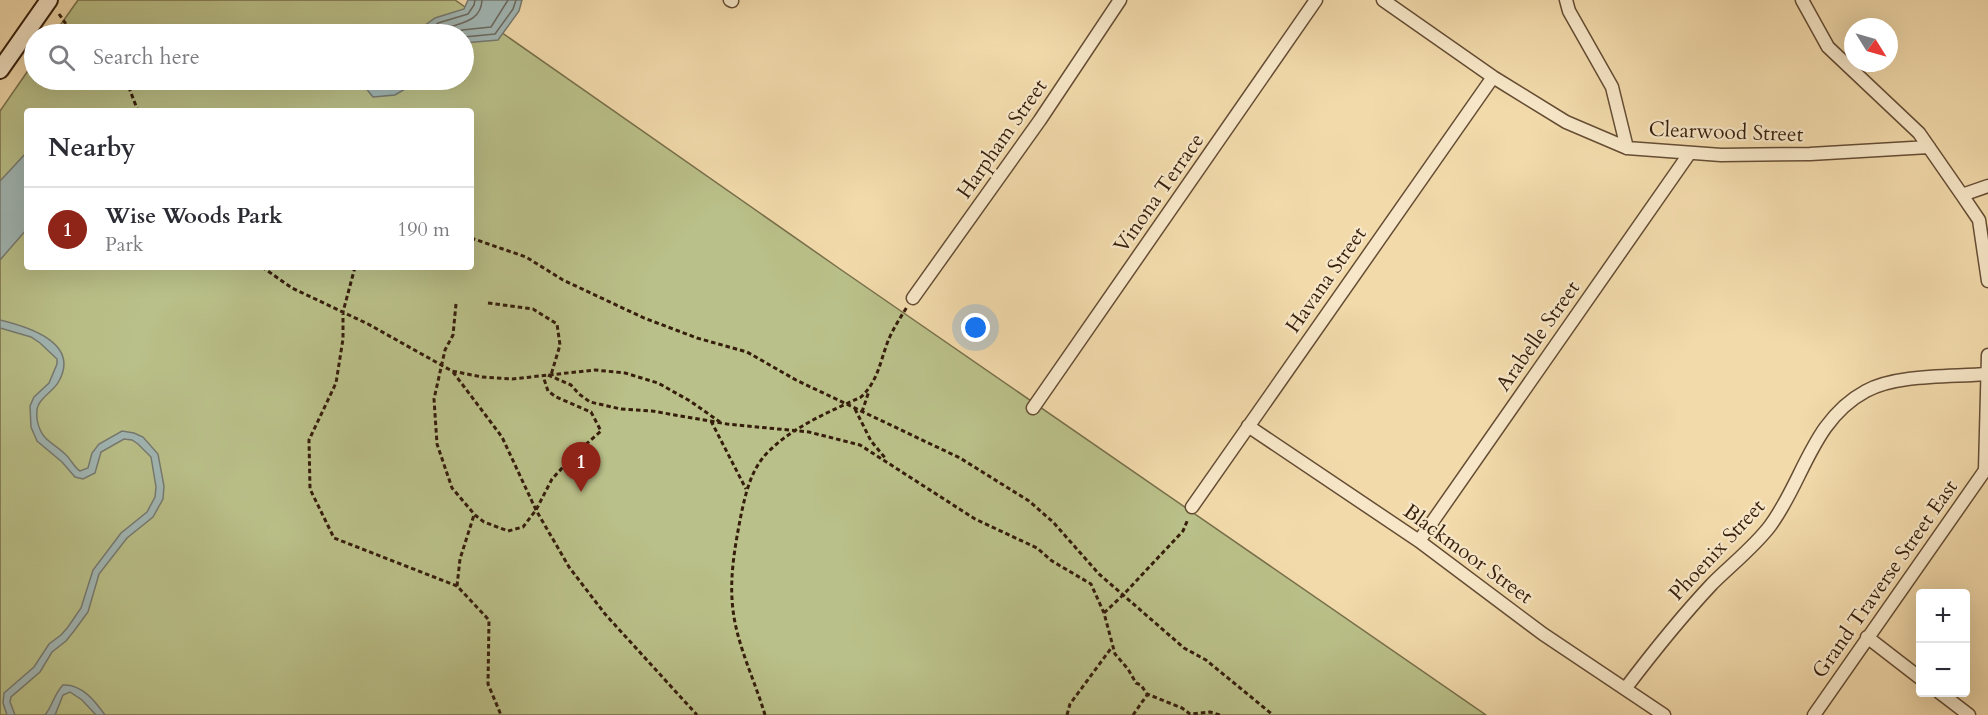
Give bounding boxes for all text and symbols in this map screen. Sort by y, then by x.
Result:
north arrow [1844,18,1898,72]
search box [24,24,474,90]
icon: search [45,41,78,74]
text: Search here [93,42,200,72]
street label: Harpham Street [950,73,1054,205]
street label: Clearwood Street [1648,115,1804,149]
street label: Vinona Terrace [1107,127,1211,259]
text: Nearby [48,130,136,165]
text: Wise Woods Park [105,201,283,231]
text: 1 [62,216,73,243]
text: 190 m [397,216,450,243]
street label: Havana Street [1279,221,1374,339]
text: Park [105,231,143,258]
street label: Arabelle Street [1489,275,1587,397]
your location [961,313,990,342]
pin: 1 [562,442,600,492]
street label: Grand Traverse Street East [1805,474,1965,684]
street label: Phoenix Street [1662,493,1772,607]
street label: Blackmoor Street [1397,497,1539,611]
map controls [1916,589,1970,697]
button: + [1916,589,1970,643]
button: − [1916,643,1970,697]

